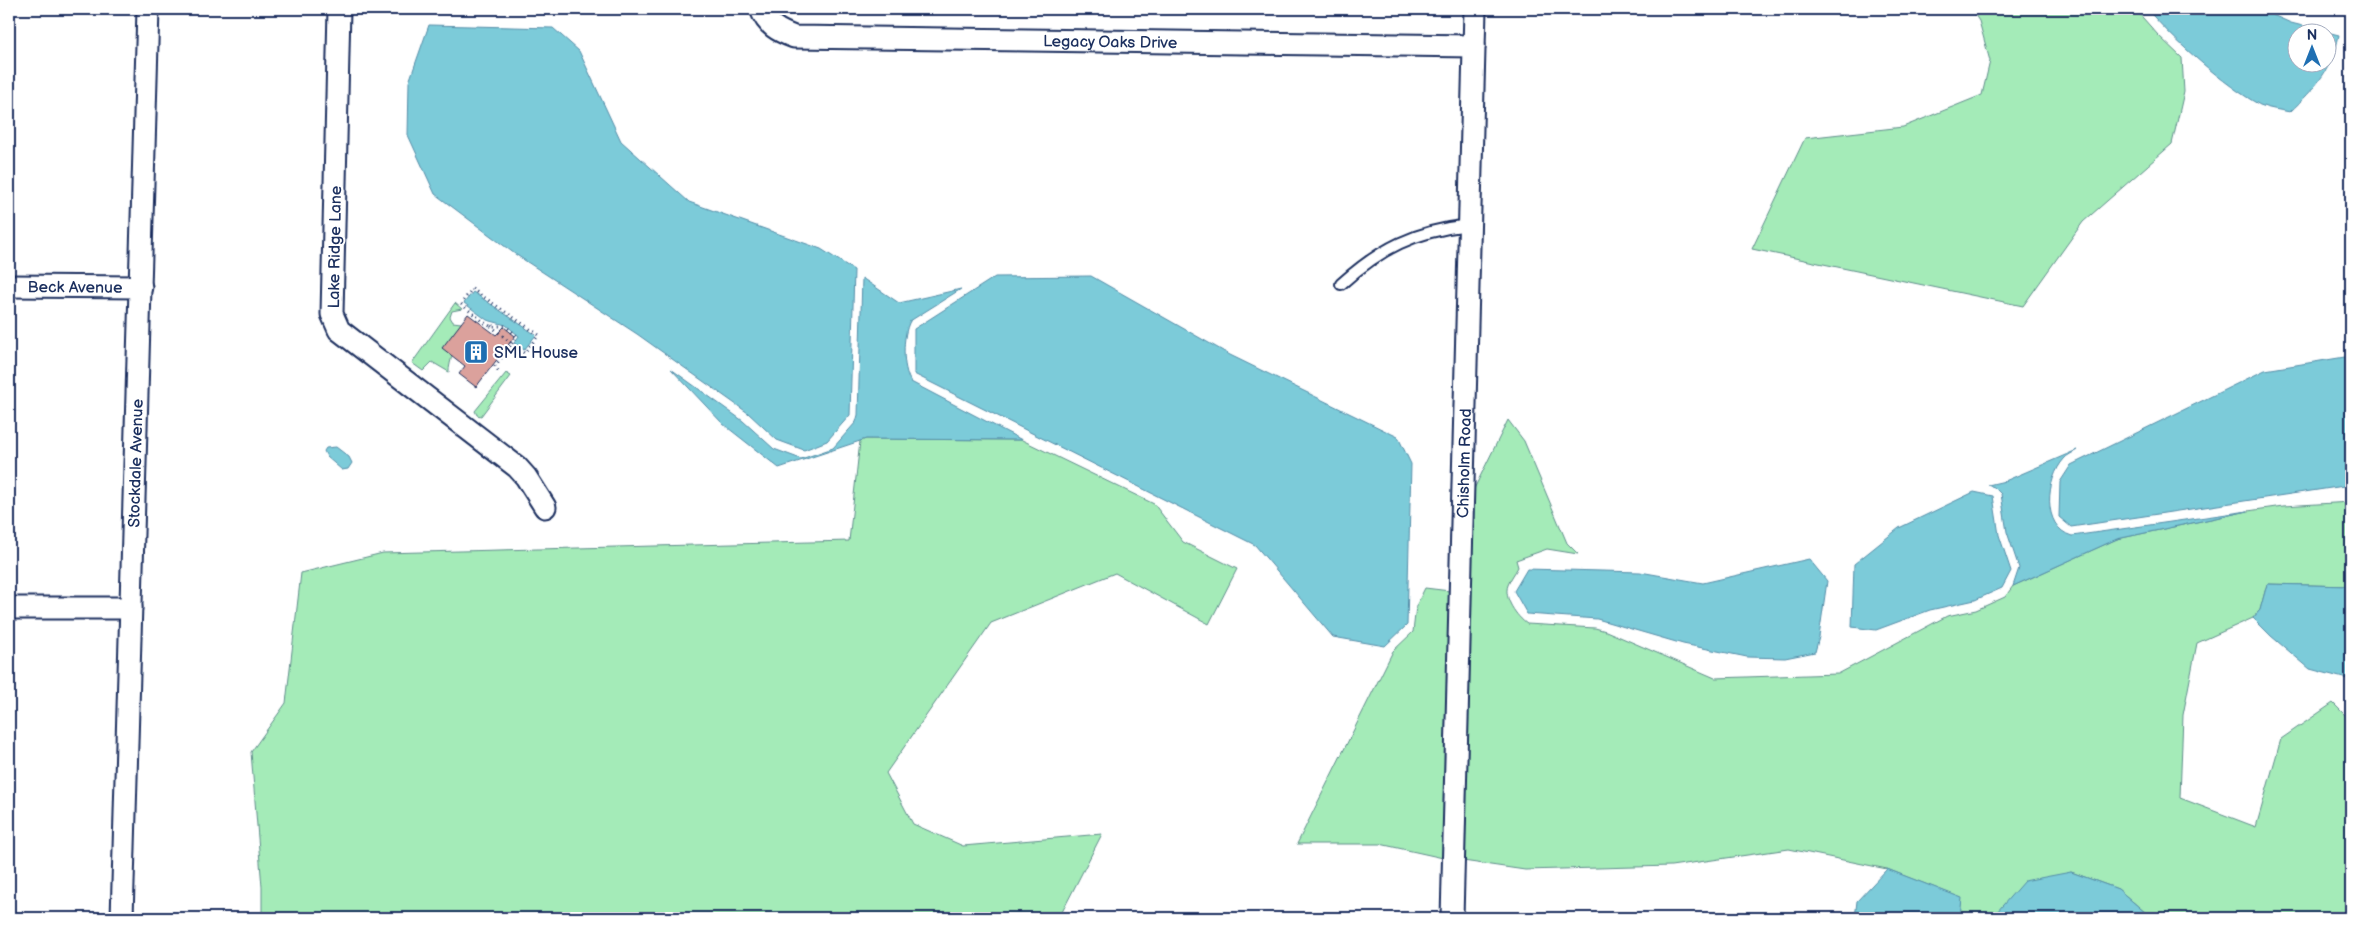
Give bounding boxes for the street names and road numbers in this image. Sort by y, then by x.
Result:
street label: Legacy Oaks Drive [1043,32,1178,53]
street label: Lake Ridge Lane [325,185,346,309]
street label: Beck Avenue [27,278,123,298]
street label: Stockdale Avenue [125,398,148,528]
street label: Chisholm Road [1454,408,1476,518]

